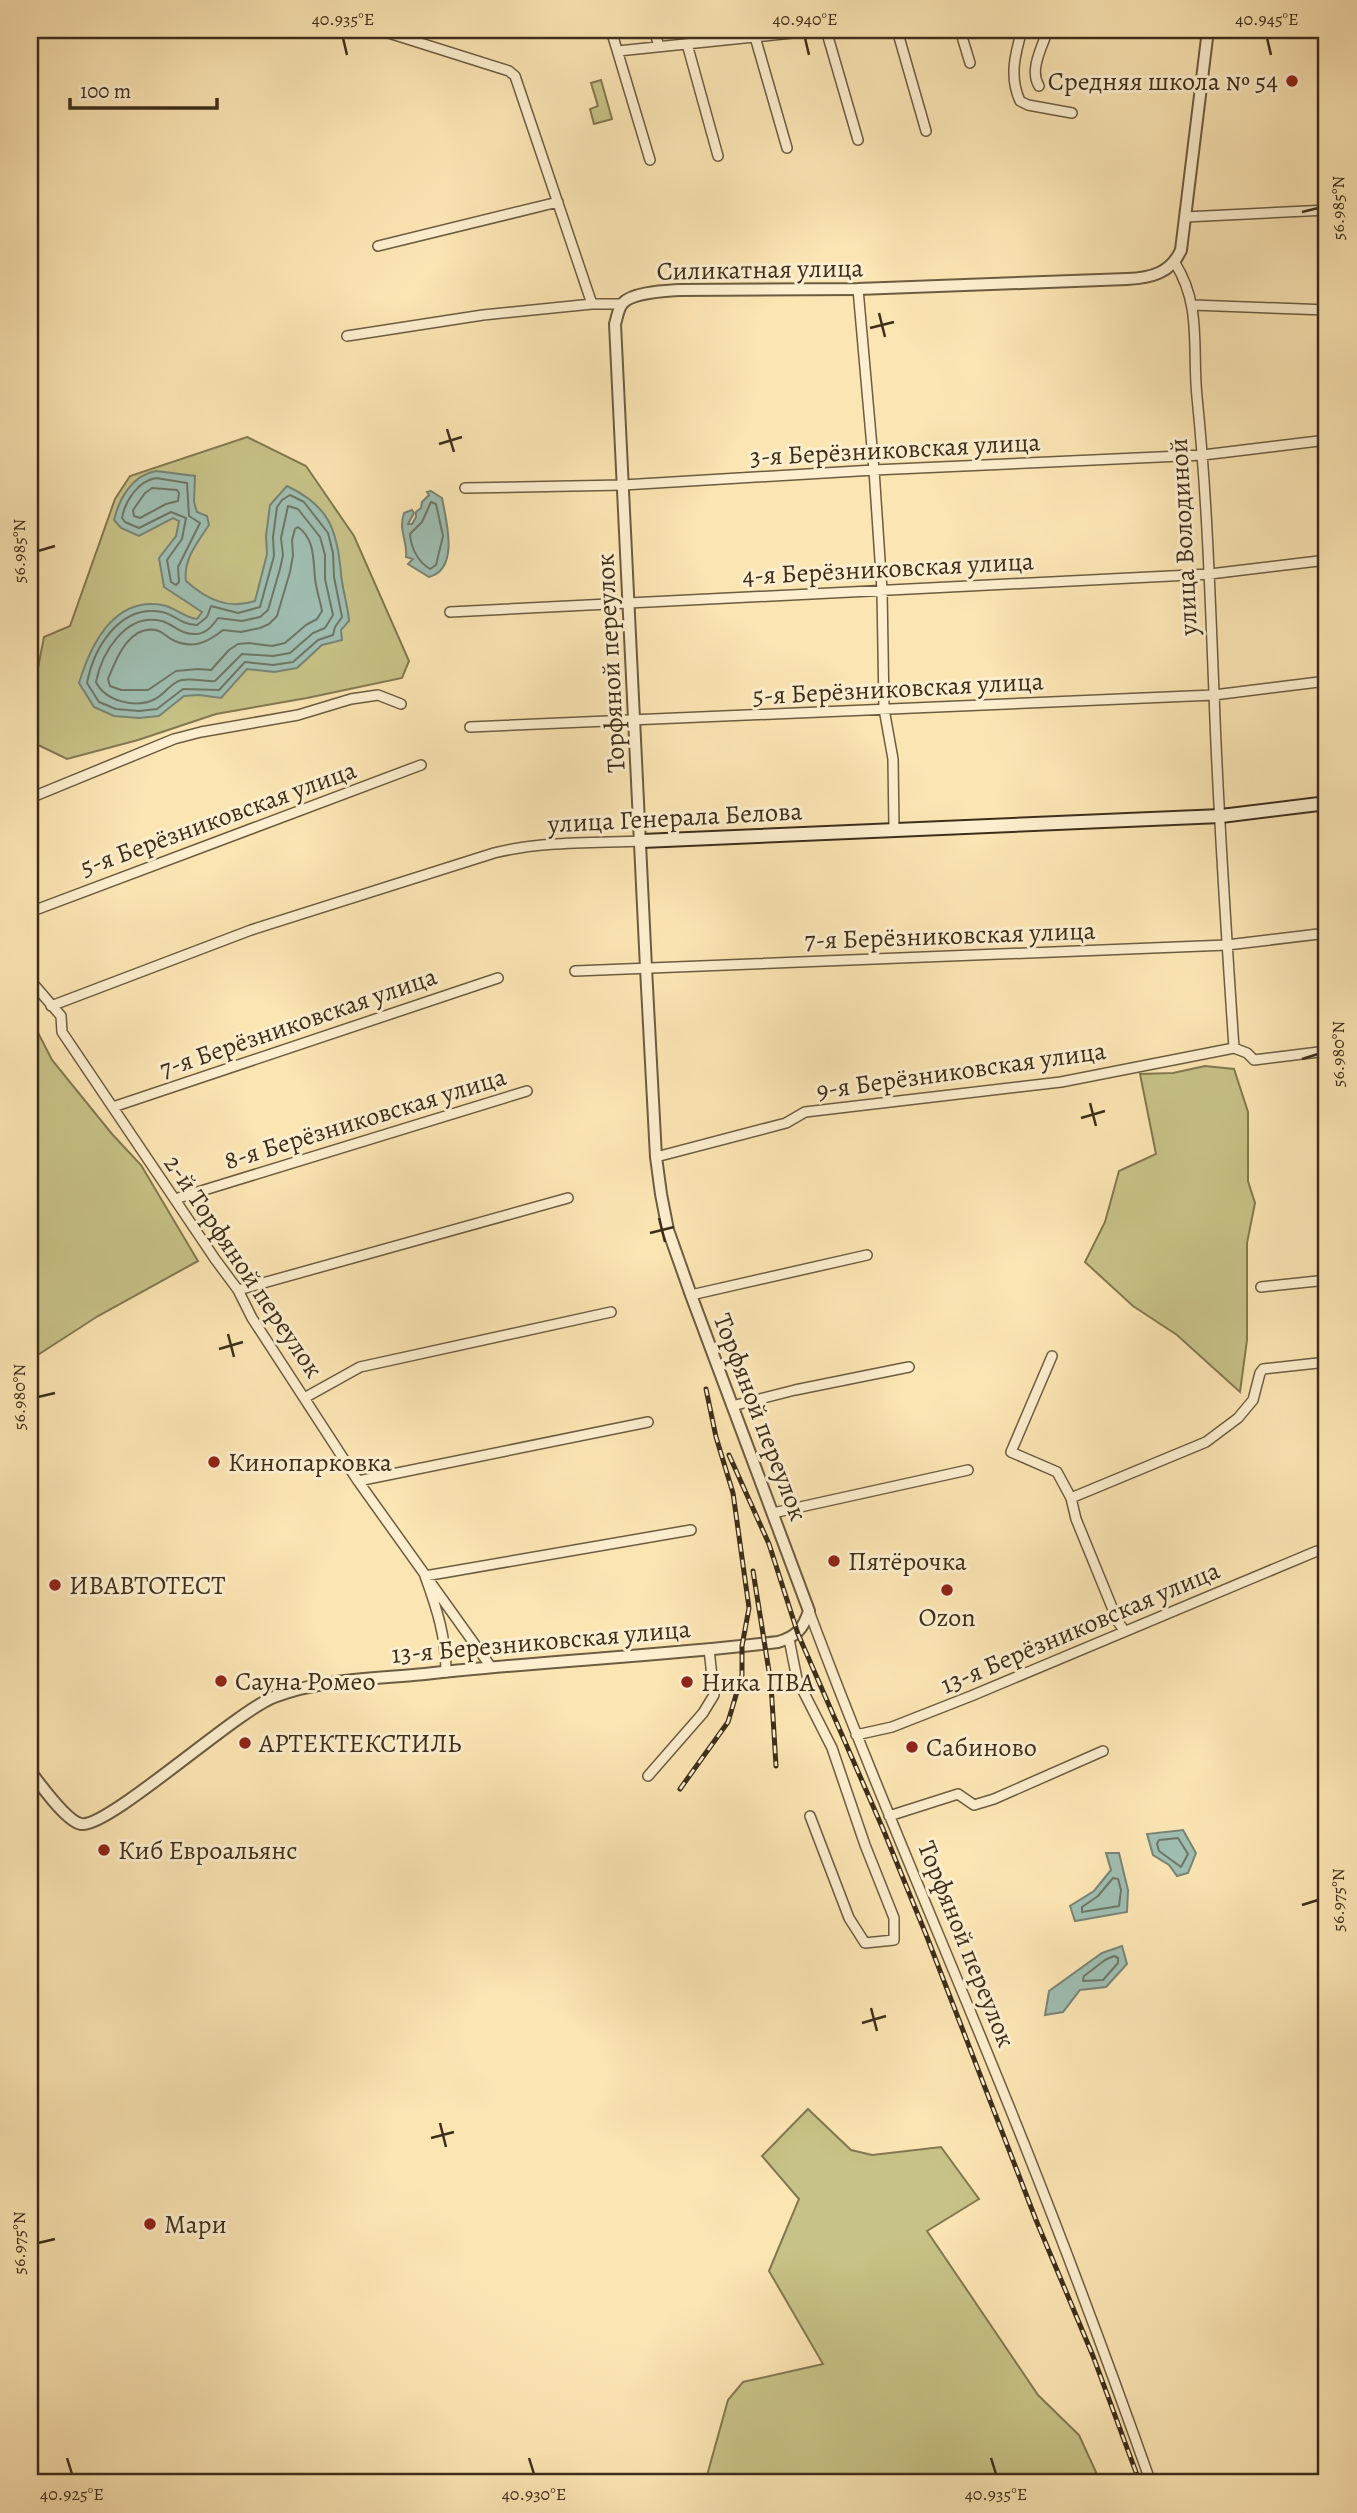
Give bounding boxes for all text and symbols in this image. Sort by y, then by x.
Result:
text: 40.935°E [312,7,374,31]
text: 40.940°E [772,7,838,31]
text: 40.945°E [1235,7,1299,31]
place label: Средняя школа № 54 [1048,64,1278,99]
scale bar [70,66,217,110]
marker: Средняя школа № 54 [1284,73,1300,89]
text: 100 m [80,77,131,105]
text: 56.985°N [1326,176,1350,240]
street label: Силикатная улица [656,250,864,289]
street label: 3-я Берёзниковская улица [749,424,1041,475]
street label: улица Володиной [1161,437,1206,638]
text: 56.985°N [7,519,31,583]
street label: 4-я Берёзниковская улица [741,543,1035,594]
street label: Торфяной переулок [587,552,634,773]
street label: 5-я Берёзниковская улица [752,663,1044,714]
street label: 5-я Берёзниковская улица [75,752,361,885]
street label: улица Генерала Белова [546,793,803,842]
street label: 7-я Берёзниковская улица [804,913,1096,958]
street label: 7-я Берёзниковская улица [155,959,442,1086]
text: 56.980°N [1326,1021,1350,1087]
street label: 9-я Берёзниковская улица [814,1033,1108,1108]
street label: 8-я Берёзниковская улица [220,1059,510,1178]
street label: 2-й Торфяной переулок [156,1148,331,1385]
street label: Торфяной переулок [705,1308,816,1526]
text: 56.980°N [7,1364,31,1430]
place label: Кинопарковка [228,1445,392,1480]
marker: Кинопарковка [206,1454,222,1470]
place label: Пятёрочка [848,1544,967,1579]
marker: Пятёрочка [826,1553,842,1569]
street label: 13-я Берёзниковская улица [935,1553,1225,1702]
place label: ИВАВТОТЕСТ [69,1568,225,1603]
marker: ИВАВТОТЕСТ [47,1577,63,1593]
marker: Ozon [939,1582,955,1598]
place label: Ozon [918,1600,976,1635]
street label: 13-я Березниковская улица [390,1611,692,1672]
place label: Сауна Ромео [235,1664,376,1699]
place label: Ника ПВА [701,1665,816,1700]
marker: Сауна Ромео [213,1673,229,1689]
marker: Ника ПВА [679,1674,695,1690]
place label: АРТЕКТЕКСТИЛЬ [258,1726,462,1761]
place label: Сабиново [926,1730,1037,1765]
marker: АРТЕКТЕКСТИЛЬ [237,1735,253,1751]
marker: Сабиново [904,1739,920,1755]
place label: Киб Евроальянс [118,1833,298,1868]
street label: Торфяной переулок [909,1836,1024,2053]
marker: Киб Евроальянс [96,1842,112,1858]
text: 56.975°N [1326,1868,1350,1932]
place label: Мари [164,2207,227,2242]
text: 56.975°N [7,2211,31,2275]
marker: Мари [142,2216,158,2232]
text: 40.925°E [40,2482,104,2506]
text: 40.930°E [502,2482,566,2506]
text: 40.935°E [965,2482,1027,2506]

